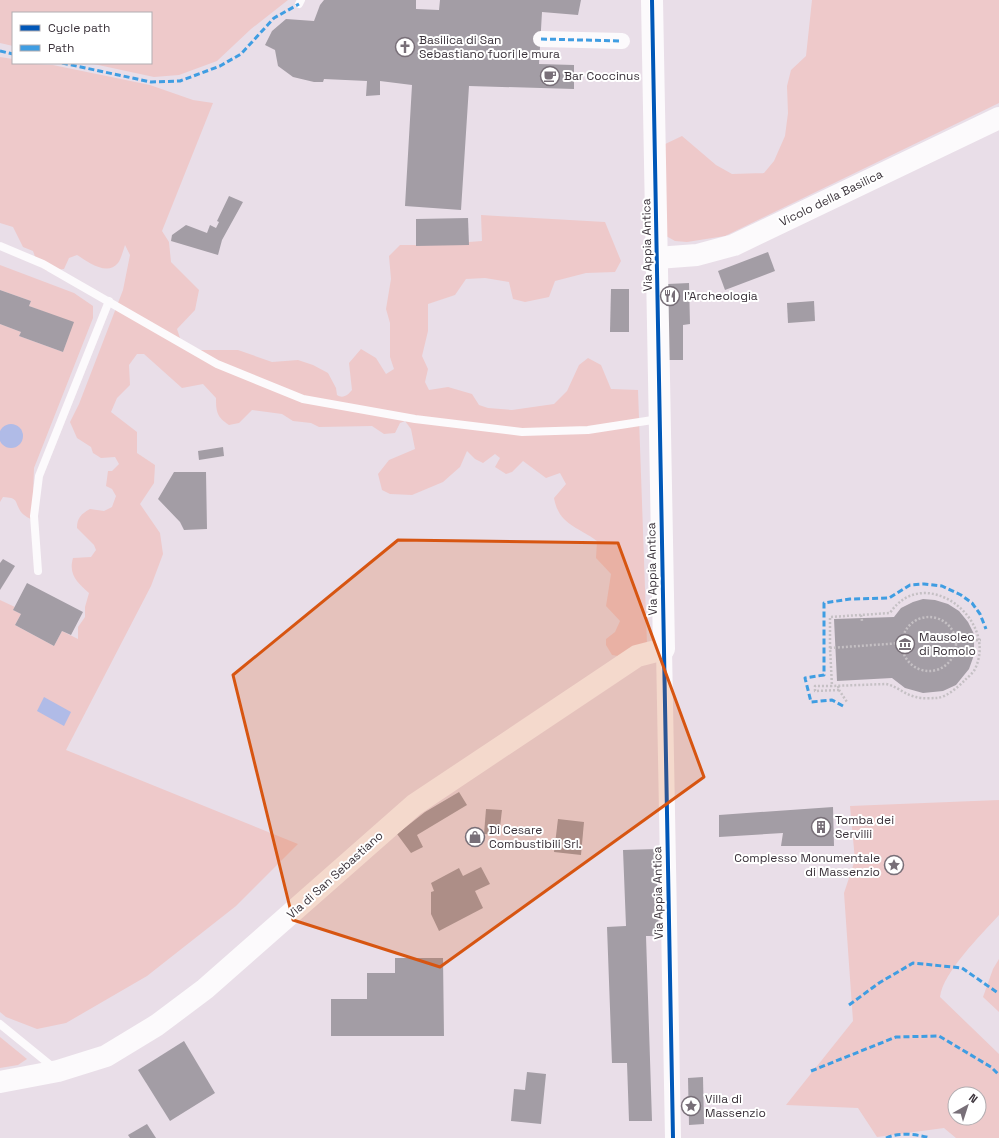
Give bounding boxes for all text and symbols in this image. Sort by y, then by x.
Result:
legend [12,12,152,64]
text: Cycle path [48,20,110,36]
place label: Basilica di San Sebastiano fuori le mura [419,32,560,62]
church icon: Basilica di San Sebastiano fuori le mura [394,36,416,58]
text: Path [48,40,74,56]
cafe icon: Bar Coccinus [539,65,561,87]
place label: Bar Coccinus [564,68,640,84]
street label: Vicolo della Basilica [777,166,885,230]
street label: Via Appia Antica [638,198,656,292]
restaurant icon: l'Archeologia [659,285,681,307]
place label: l'Archeologia [684,288,758,304]
street label: Via Appia Antica [643,522,661,616]
place label: Mausoleo di Romolo [919,629,976,659]
museum icon: Mausoleo di Romolo [894,633,916,655]
place label: Tomba dei Servilii [835,812,894,842]
building icon: Tomba dei Servilii [810,816,832,838]
place label: Di Cesare Combustibili Srl. [489,822,582,852]
shop icon: Di Cesare Combustibili Srl. [464,826,486,848]
street label: Via di San Sebastiano [284,828,386,922]
street label: Via Appia Antica [649,846,667,940]
place label: Complesso Monumentale di Massenzio [734,850,880,880]
place icon: Complesso Monumentale di Massenzio [883,854,905,876]
north arrow [947,1086,987,1126]
text: N [966,1090,981,1106]
place label: Villa di Massenzio [705,1091,766,1121]
place icon: Villa di Massenzio [680,1095,702,1117]

